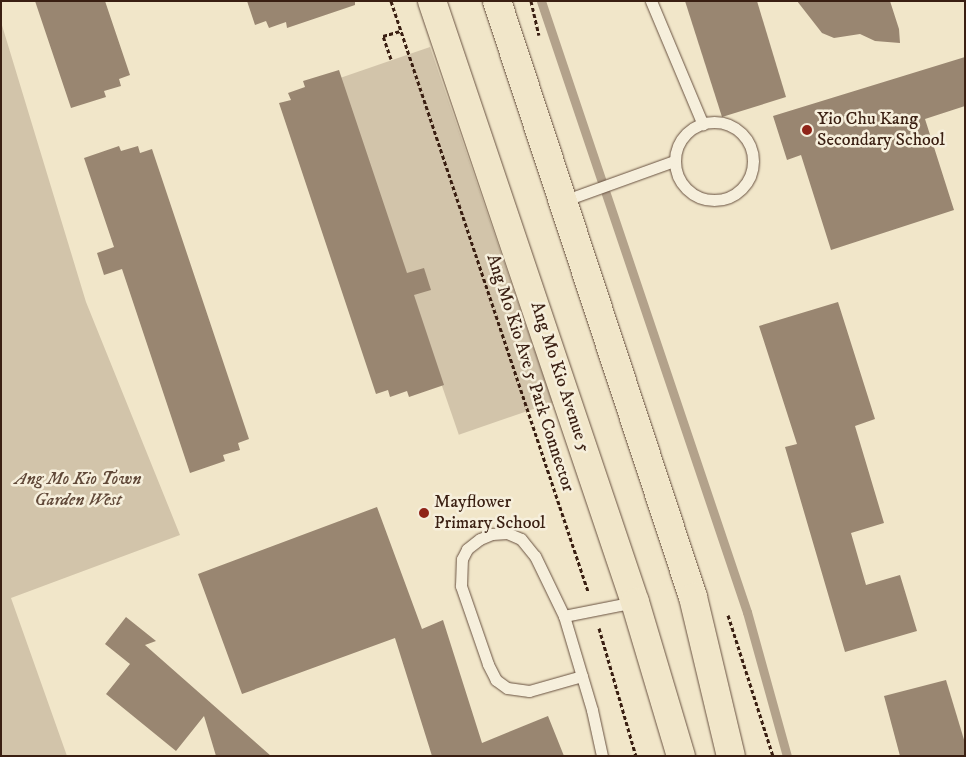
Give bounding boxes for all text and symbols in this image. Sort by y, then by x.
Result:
place label: Yio Chu Kang Secondary School [817,109,945,152]
marker: Yio Chu Kang Secondary School [801,124,813,136]
street label: Ang Mo Kio Ave 5 Park Connector [481,251,579,495]
street label: Ang Mo Kio Avenue 5 [525,299,595,455]
park label: Ang Mo Kio Town Garden West [15,469,141,512]
place label: Mayflower Primary School [434,492,545,534]
marker: Mayflower Primary School [418,507,430,519]

